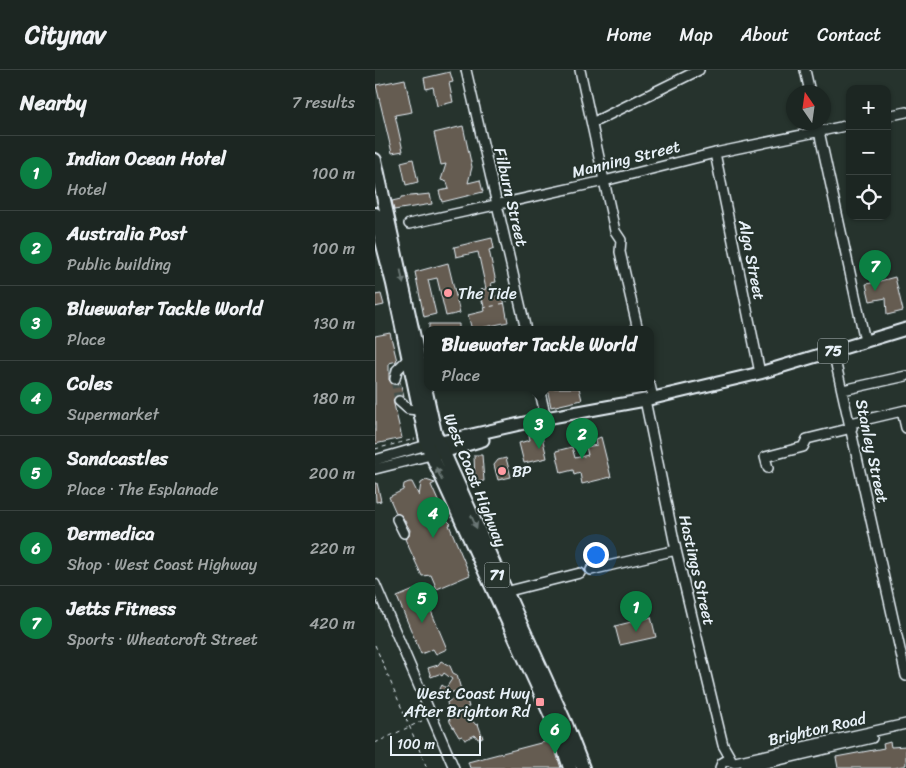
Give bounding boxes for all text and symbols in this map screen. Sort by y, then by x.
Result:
text: Citynav [25,14,106,56]
text: Home [607,19,652,51]
text: Map [680,19,713,51]
text: About [741,19,789,51]
text: Contact [817,19,881,51]
text: Nearby [20,84,86,122]
north arrow [786,85,831,130]
map controls [846,85,891,220]
button: + [846,85,891,130]
text: 7 results [292,88,355,117]
button: − [846,130,891,175]
street label: Manning Street [569,132,683,186]
text: Indian Ocean Hotel [67,142,226,175]
street label: Filburn Street [485,144,537,250]
text: 1 [33,159,39,188]
text: 100 m [311,159,355,188]
text: Hotel [67,175,106,204]
button: locate [846,175,891,220]
street label: Alga Street [730,216,774,303]
text: Australia Post [67,217,187,250]
text: 2 [31,234,41,263]
text: 100 m [311,234,355,263]
text: Public building [67,250,171,279]
pin: 7 [859,250,891,291]
one-way arrow [398,270,406,285]
place label: The Tide [458,279,517,308]
marker: The Tide [442,287,454,299]
text: Bluewater Tackle World [67,292,262,325]
text: 3 [32,309,40,338]
text: 130 m [313,309,355,338]
text: Place [67,325,106,354]
popup [424,326,654,391]
text: Bluewater Tackle World [441,328,637,361]
road number: 75 [818,338,848,364]
text: Place [441,361,480,390]
text: Coles [67,367,112,400]
text: 4 [31,384,41,413]
text: 180 m [312,384,355,413]
street label: Stanley Street [847,396,897,506]
text: Supermarket [67,400,159,429]
street label: West Coast Highway [435,408,515,552]
pin: 3 [523,408,555,449]
pin: 2 [566,418,598,459]
text: Sandcastles [67,442,168,475]
place label: BP [512,457,532,486]
text: 5 [31,459,41,488]
text: 200 m [309,459,355,488]
marker: BP [496,465,508,477]
one-way arrow [434,467,442,481]
text: Place · The Esplanade [67,475,218,504]
pin: 4 [417,497,449,538]
street label: Hastings Street [670,512,724,628]
one-way arrow [470,515,478,529]
text: Dermedica [67,517,155,550]
text: 6 [31,534,41,563]
text: 220 m [310,534,355,563]
your location [583,542,609,568]
text: Shop · West Coast Highway [67,550,257,579]
road number: 71 [485,562,509,588]
pin: 5 [406,582,438,623]
pin: 1 [620,591,652,632]
text: Jetts Fitness [67,592,176,625]
text: 7 [31,609,41,638]
text: 420 m [309,609,355,638]
text: Sports · Wheatcroft Street [67,625,258,654]
place label: West Coast Hwy After Brighton Rd [403,679,532,726]
marker: West Coast Hwy After Brighton Rd [534,696,546,708]
street label: Brighton Road [765,703,870,754]
pin: 6 [539,713,571,754]
text: 100 m [397,732,435,757]
scale bar [390,733,481,756]

